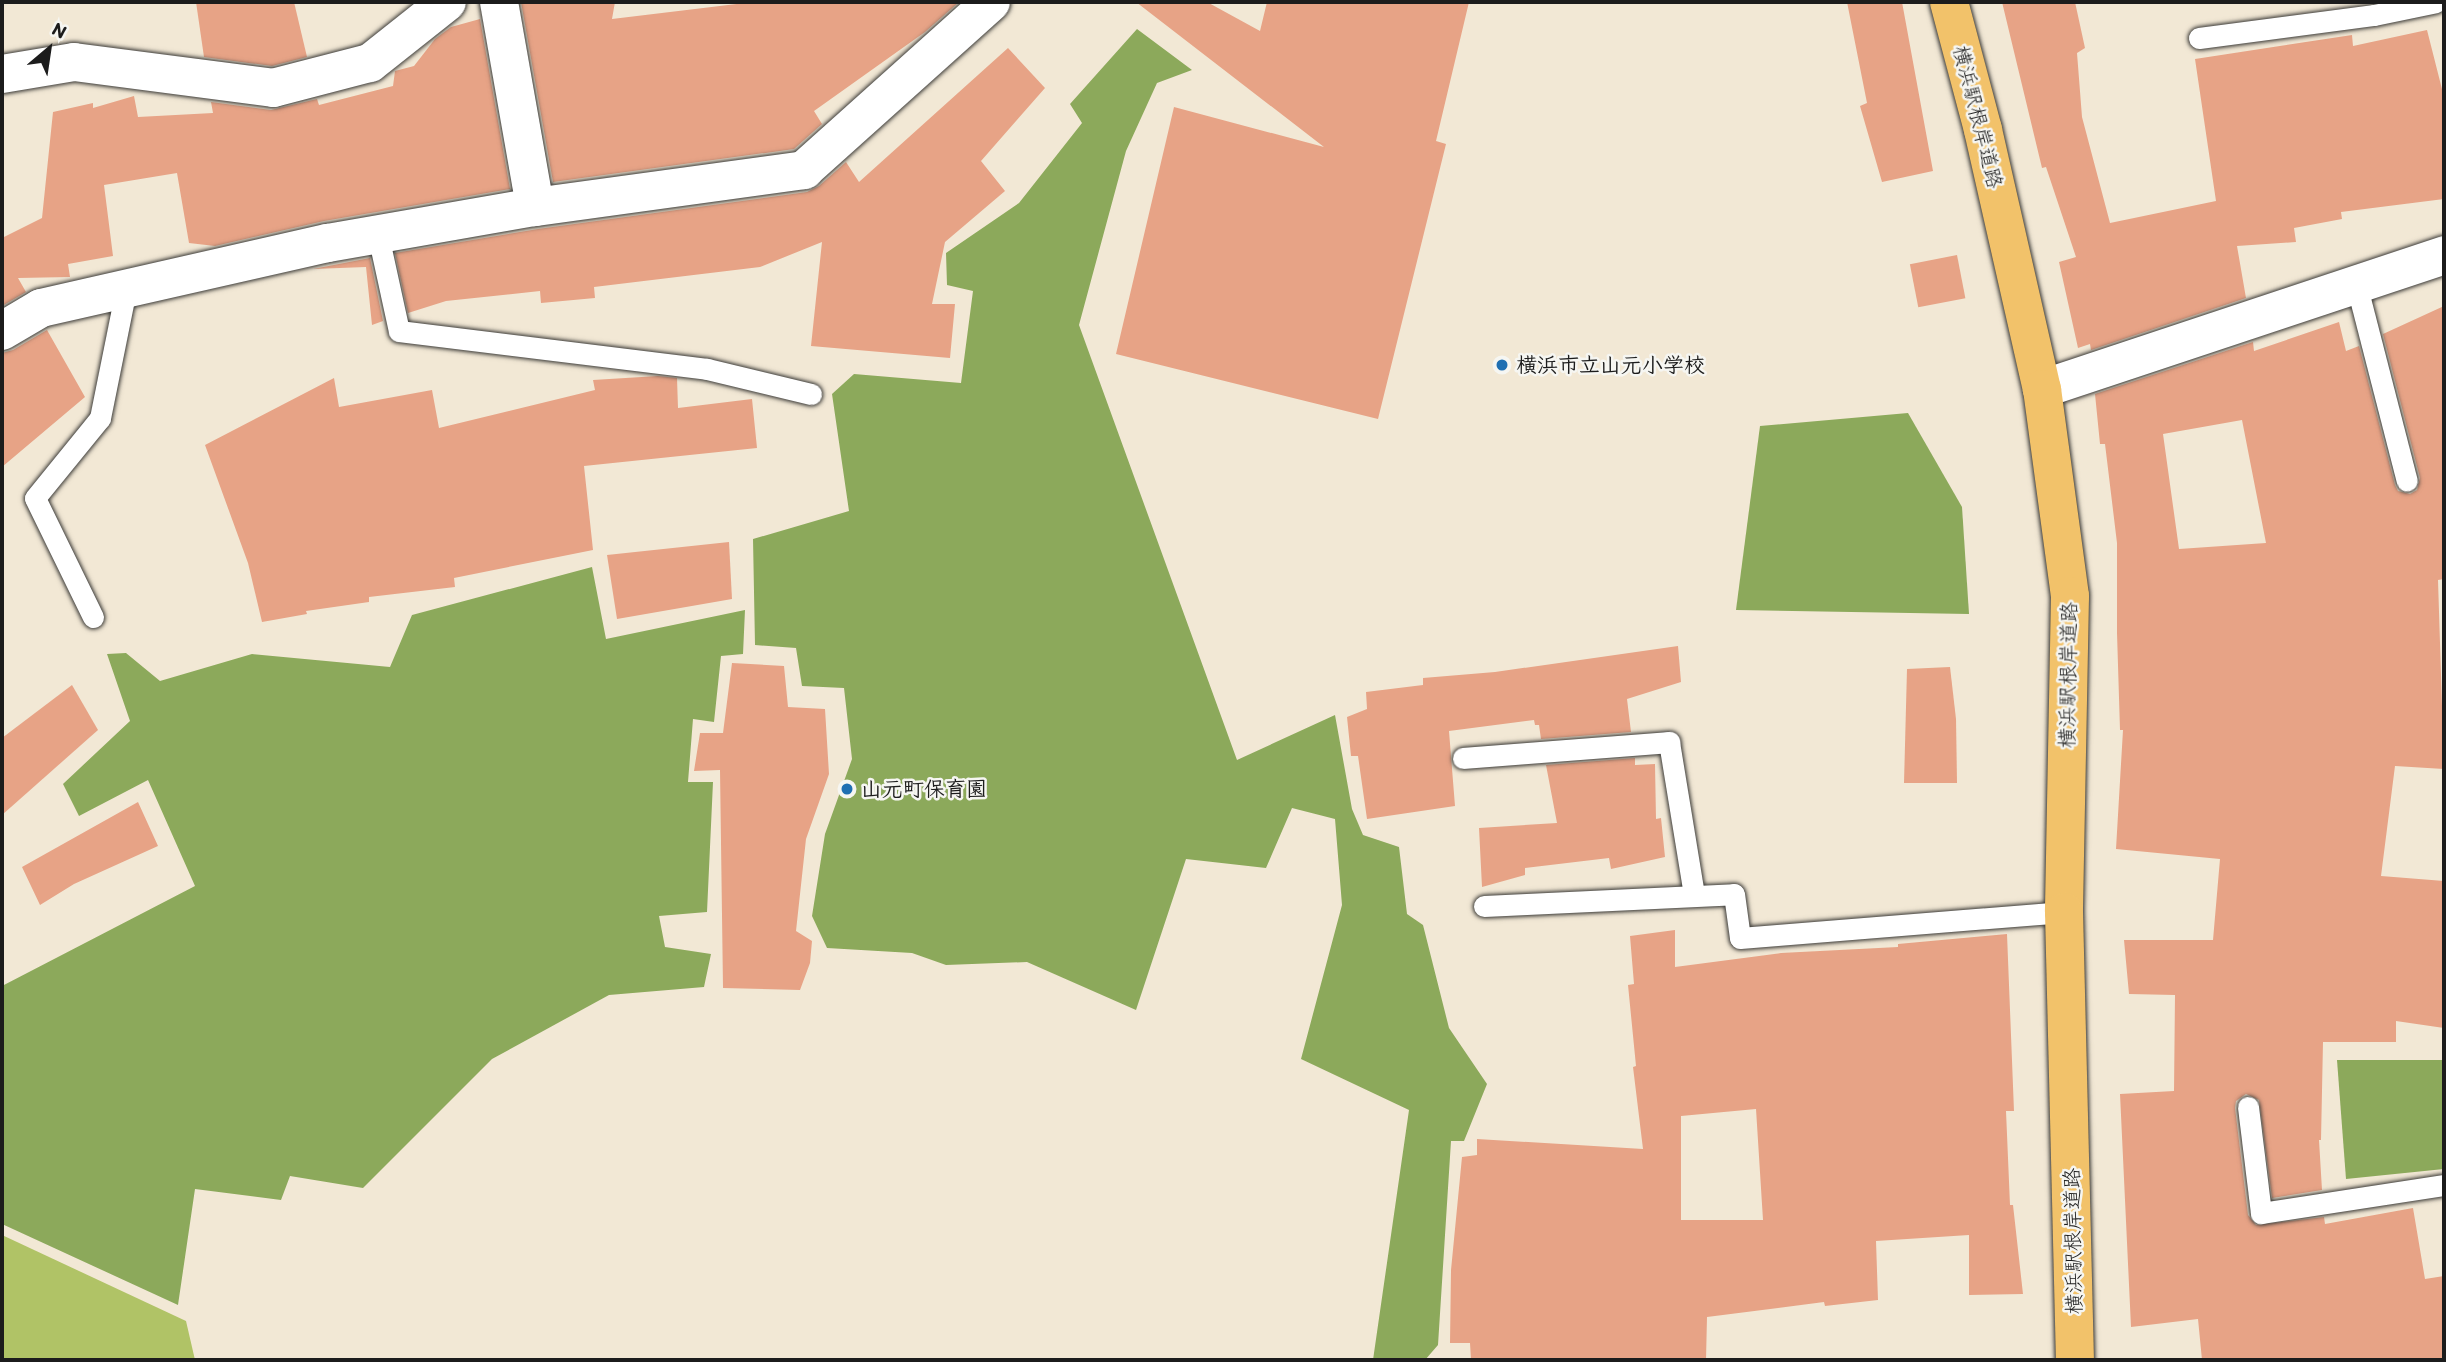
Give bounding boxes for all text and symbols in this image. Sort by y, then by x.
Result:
north arrow [14,14,84,84]
text: N [48,17,71,43]
street label: 横浜駅根岸道路 [1948,43,2008,191]
place label: 横浜市立山元小学校 [1516,352,1705,378]
marker: 横浜市立山元小学校 [1494,357,1510,373]
street label: 横浜駅根岸道路 [2054,601,2082,749]
place label: 山元町保育園 [861,776,987,802]
marker: 山元町保育園 [839,781,855,797]
street label: 横浜駅根岸道路 [2059,1167,2087,1315]

